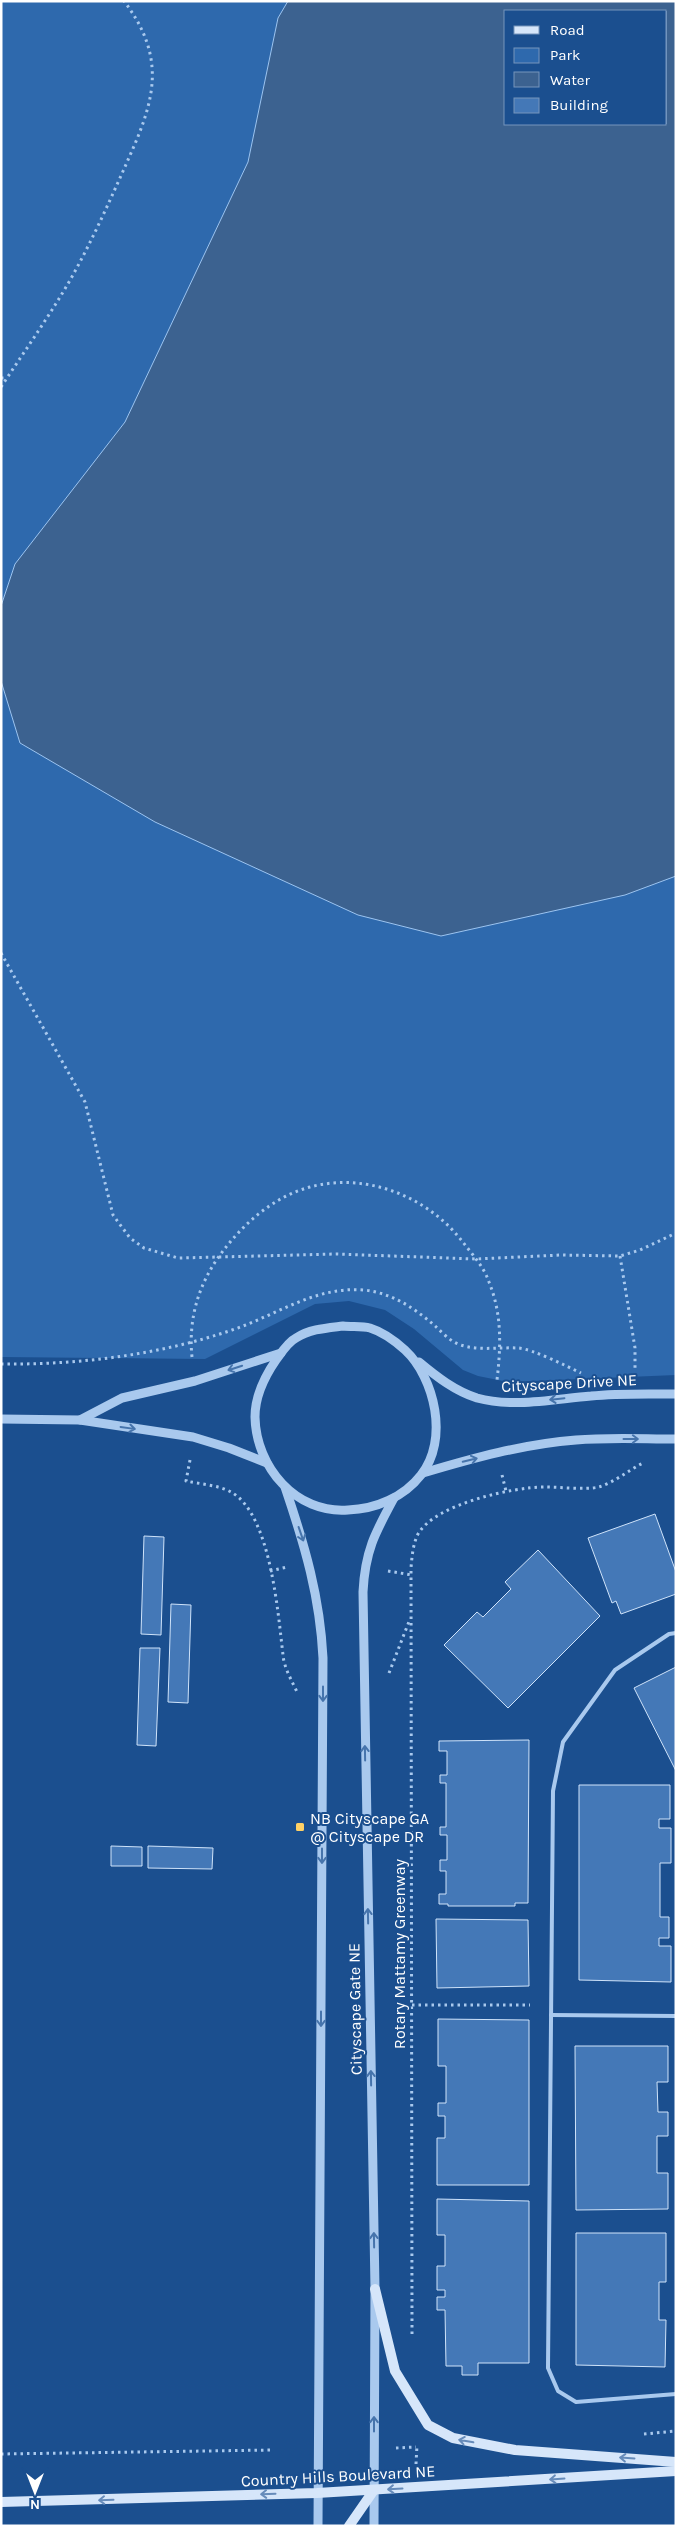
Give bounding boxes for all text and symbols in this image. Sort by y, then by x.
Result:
legend [504,10,667,125]
text: Road [550,21,585,39]
text: Park [550,46,580,64]
text: Water [550,71,591,89]
text: Building [550,96,608,114]
one-way arrow [227,1364,243,1374]
street label: Cityscape Drive NE [501,1370,637,1396]
one-way arrow [549,1394,565,1404]
one-way arrow [119,1424,135,1434]
one-way arrow [622,1434,638,1444]
one-way arrow [462,1454,478,1464]
one-way arrow [297,1525,306,1541]
one-way arrow [318,1685,328,1701]
one-way arrow [360,1745,370,1762]
place label: NB Cityscape GA @ Cityscape DR [310,1809,429,1846]
marker: NB Cityscape GA @ Cityscape DR [294,1821,306,1833]
one-way arrow [317,1848,327,1864]
street label: Rotary Mattamy Greenway [390,1859,409,2049]
one-way arrow [364,1908,373,1924]
street label: Cityscape Gate NE [344,1943,366,2075]
one-way arrow [316,2010,326,2026]
one-way arrow [367,2070,376,2086]
one-way arrow [370,2233,379,2249]
one-way arrow [370,2416,379,2432]
one-way arrow [458,2435,474,2445]
one-way arrow [619,2454,635,2463]
street label: Country Hills Boulevard NE [240,2461,436,2491]
north arrow [10,2467,60,2517]
one-way arrow [550,2474,566,2483]
one-way arrow [387,2484,403,2493]
one-way arrow [261,2490,277,2499]
one-way arrow [98,2495,114,2505]
text: N [30,2496,40,2513]

